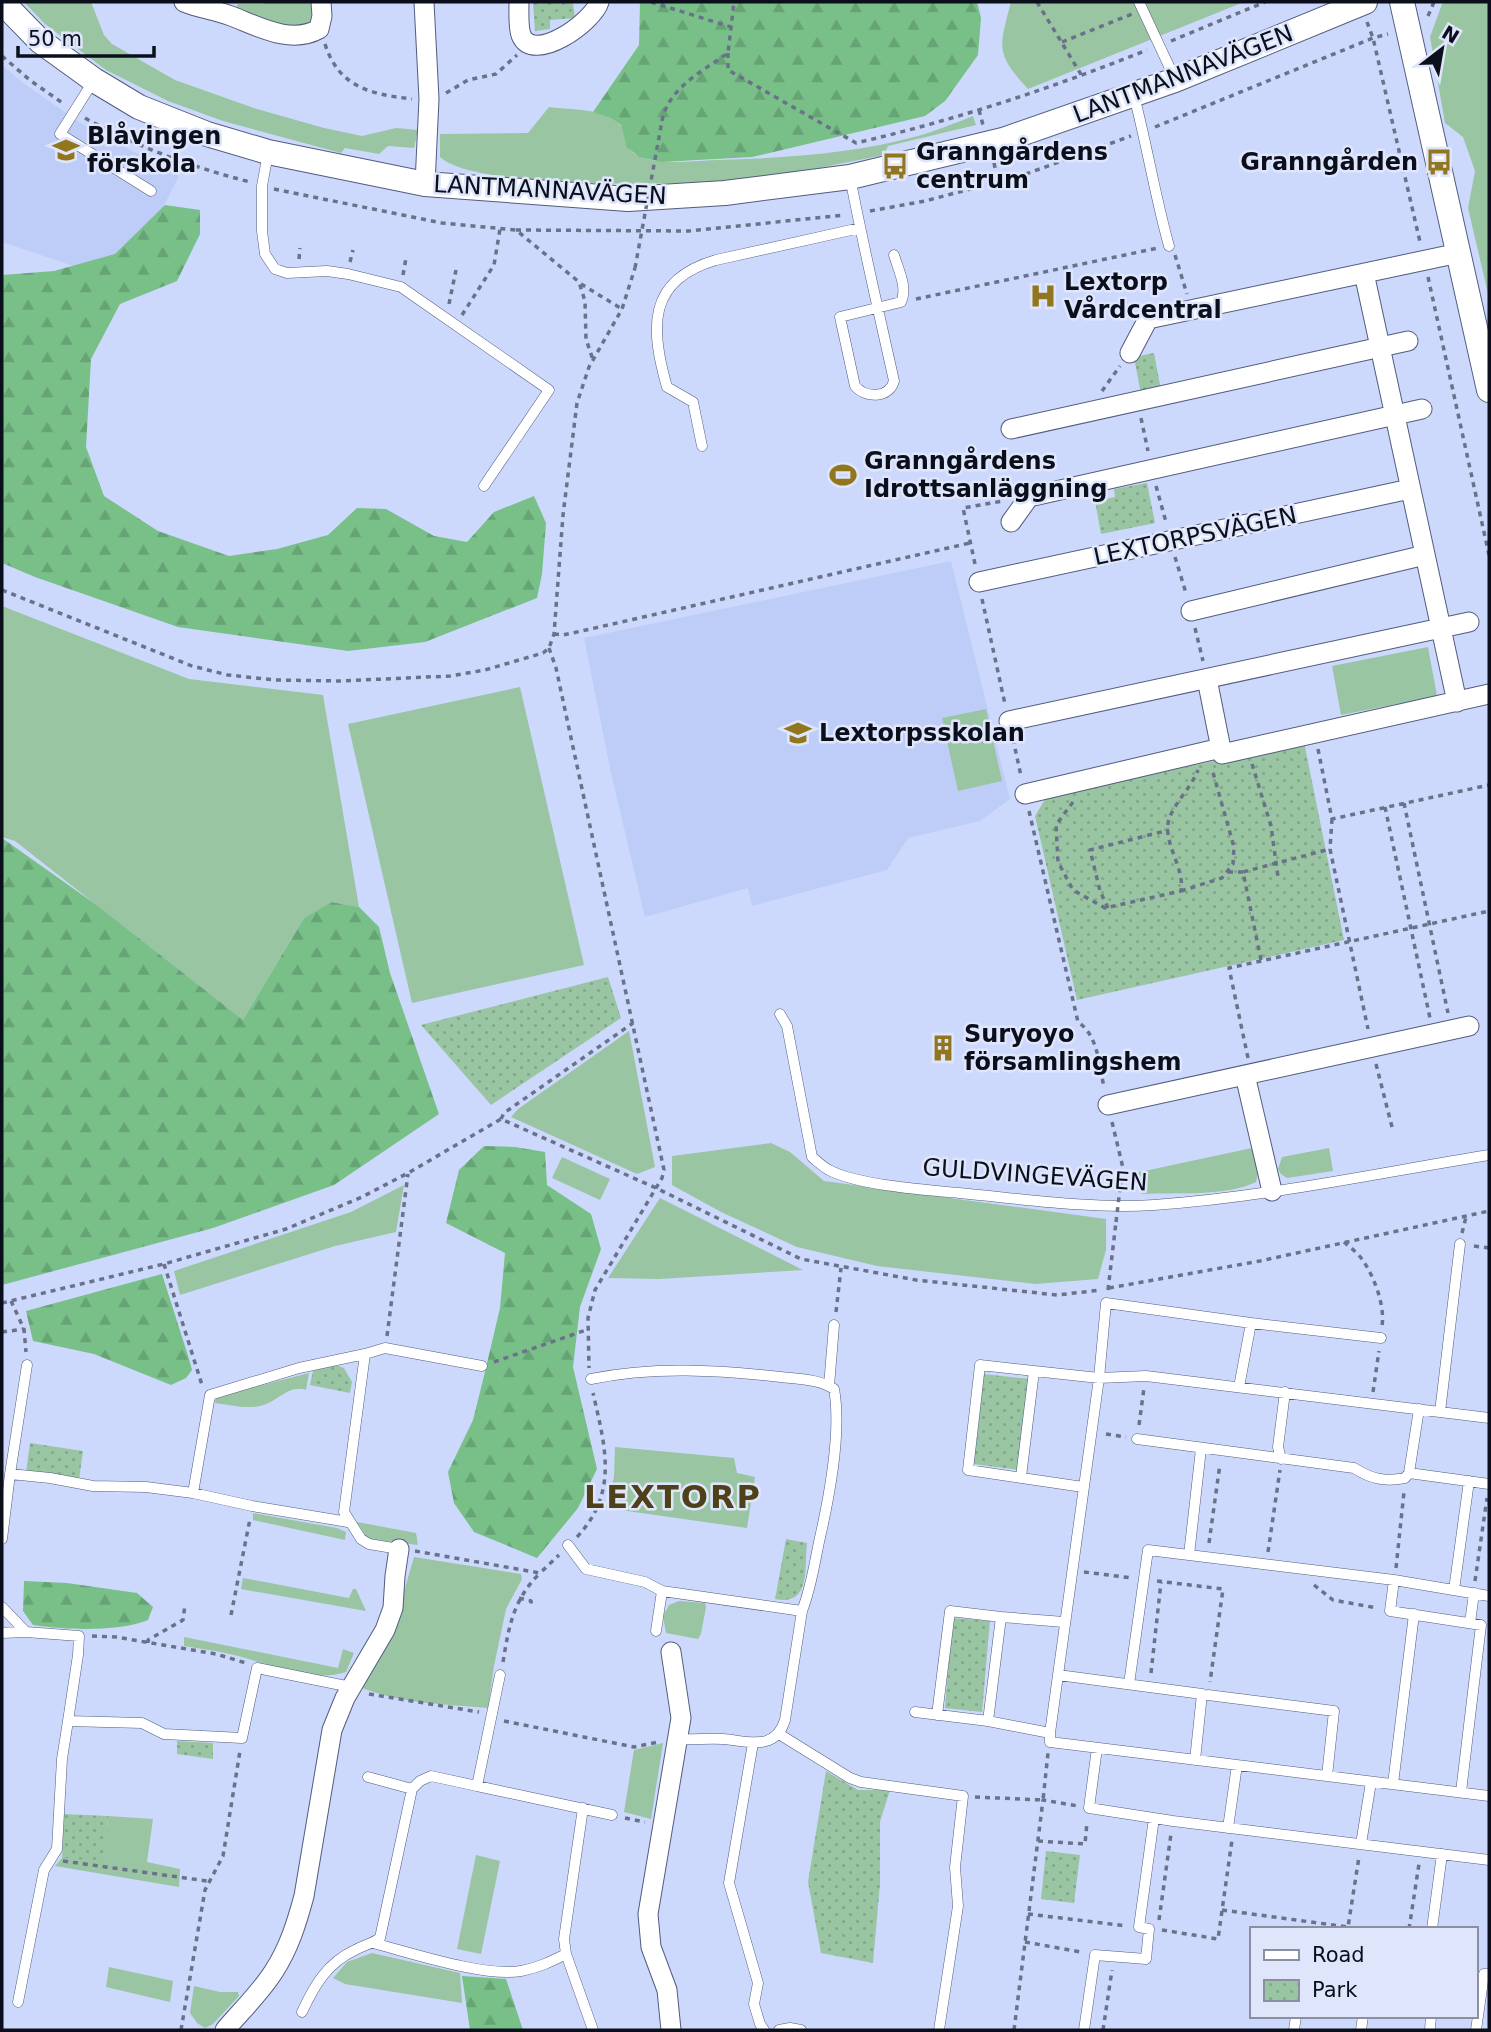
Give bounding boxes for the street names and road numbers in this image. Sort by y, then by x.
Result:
street label: LANTMANNAVÄGEN [1069,18,1297,129]
street label: LANTMANNAVÄGEN [433,169,667,210]
street label: LEXTORPSVÄGEN [1091,500,1299,571]
street label: GULDVINGEVÄGEN [922,1152,1148,1197]

